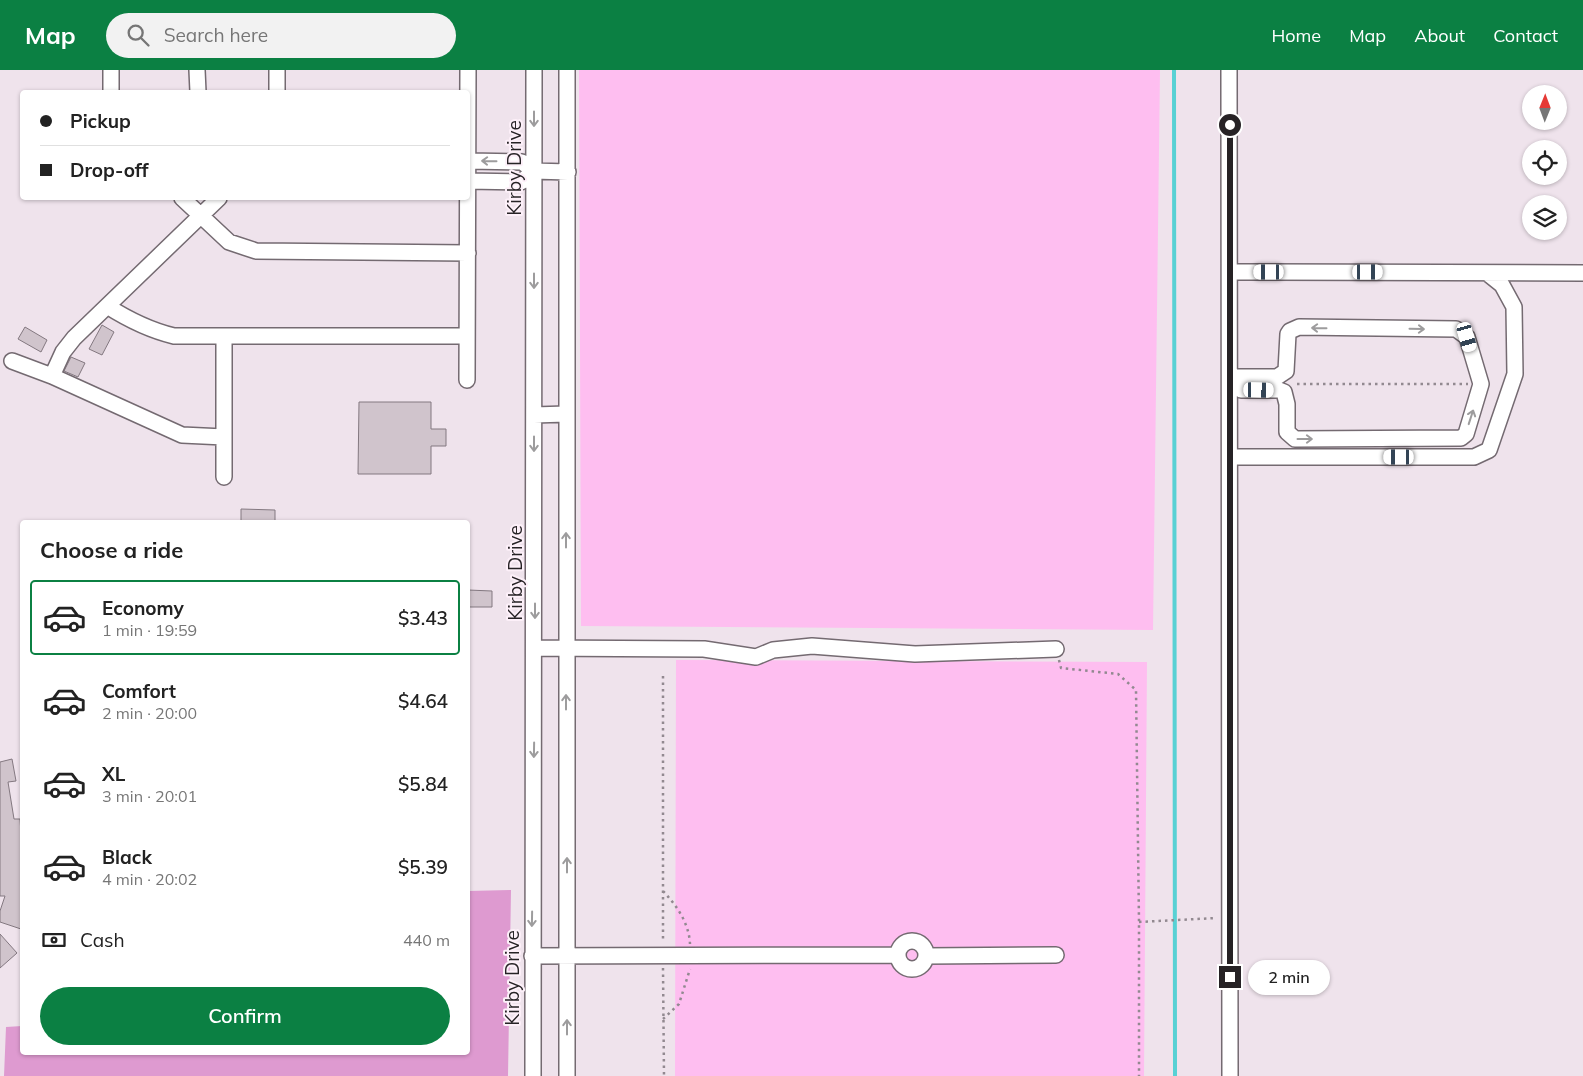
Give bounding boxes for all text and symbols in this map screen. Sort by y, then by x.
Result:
search box [106,13,456,58]
text: Map [25,20,76,50]
icon: search [124,21,152,49]
text: Search here [164,23,268,47]
text: Home [1271,24,1321,47]
text: Map [1349,24,1386,47]
text: About [1414,24,1465,47]
text: Contact [1493,24,1558,47]
north arrow [1522,85,1568,130]
map controls [1522,85,1567,240]
text: Pickup [70,109,131,133]
one-way arrow [529,110,539,126]
route start [1219,114,1241,136]
street label: Kirby Drive [502,120,526,216]
button: locate [1522,140,1567,185]
one-way arrow [481,156,498,166]
text: Drop-off [70,158,148,182]
button: layers [1522,195,1567,240]
car [1254,265,1284,280]
car [1353,265,1383,280]
one-way arrow [529,272,539,289]
car [1455,321,1478,353]
one-way arrow [1311,323,1327,332]
one-way arrow [1408,324,1424,333]
car [1243,382,1274,398]
one-way arrow [1467,410,1476,426]
one-way arrow [1296,434,1312,444]
one-way arrow [529,435,539,451]
car [1384,450,1414,465]
street label: Kirby Drive [503,525,527,621]
one-way arrow [561,532,571,548]
text: Choose a ride [40,536,183,564]
icon: car [42,595,87,640]
text: Economy [102,596,184,620]
one-way arrow [530,602,540,619]
text: $3.43 [398,606,448,630]
text: 1 min · 19:59 [102,620,197,640]
icon: car [42,678,87,723]
text: Comfort [102,679,176,703]
text: $4.64 [398,689,448,713]
one-way arrow [561,695,571,711]
text: 2 min · 20:00 [102,703,197,723]
one-way arrow [529,741,539,757]
icon: car [42,761,87,806]
text: XL [102,762,125,786]
text: $5.84 [398,772,448,796]
text: 3 min · 20:01 [102,786,197,806]
icon: car [42,844,87,889]
text: Black [102,845,152,869]
text: $5.39 [398,855,448,879]
one-way arrow [562,857,572,874]
text: 4 min · 20:02 [102,869,197,889]
one-way arrow [527,911,537,927]
icon: cash [40,926,68,954]
text: Cash [80,928,125,952]
text: 440 m [403,930,450,950]
street label: Kirby Drive [500,930,524,1026]
callout: 2 min [1248,960,1330,994]
route end [1219,966,1241,988]
text: 2 min [1268,967,1310,987]
button: Confirm [40,987,450,1045]
one-way arrow [562,1020,572,1036]

